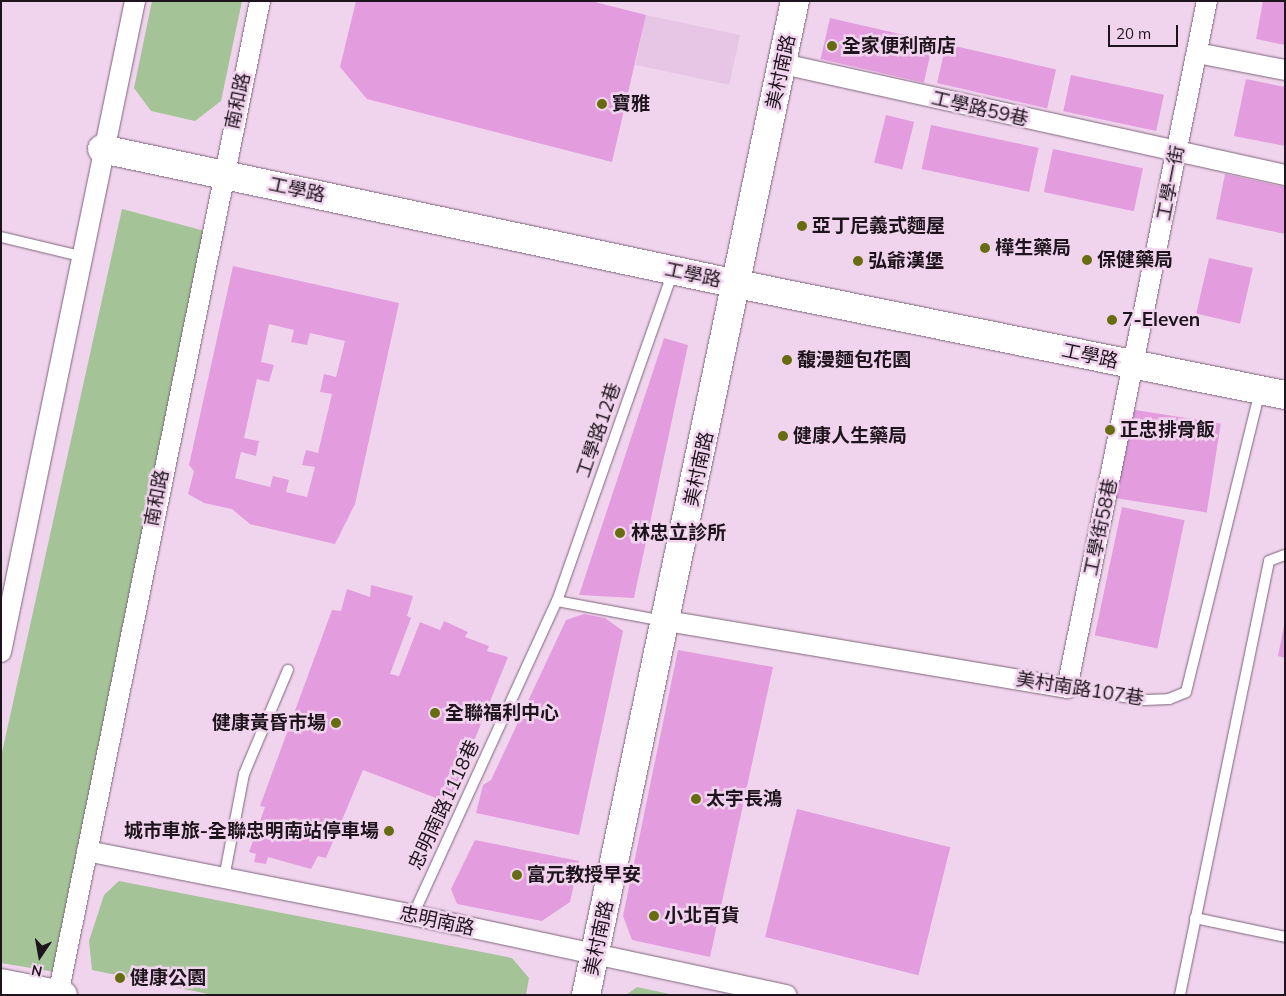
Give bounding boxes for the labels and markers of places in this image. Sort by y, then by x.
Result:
place label: 全家便利商店 [842,35,956,57]
marker: 全家便利商店 [826,40,838,52]
place label: 寶雅 [612,93,650,115]
marker: 寶雅 [596,98,608,110]
place label: 亞丁尼義式麵屋 [812,215,945,237]
marker: 亞丁尼義式麵屋 [796,220,808,232]
place label: 樺生藥局 [995,237,1071,259]
marker: 樺生藥局 [979,242,991,254]
place label: 保健藥局 [1097,249,1173,271]
place label: 弘爺漢堡 [868,250,944,272]
marker: 保健藥局 [1081,254,1093,266]
marker: 弘爺漢堡 [852,255,864,267]
place label: 7-Eleven [1122,309,1200,331]
marker: 7-Eleven [1106,314,1118,326]
place label: 馥漫麵包花園 [797,349,911,371]
marker: 馥漫麵包花園 [781,354,793,366]
place label: 正忠排骨飯 [1120,419,1215,441]
marker: 正忠排骨飯 [1104,424,1116,436]
place label: 健康人生藥局 [793,425,907,447]
marker: 健康人生藥局 [777,430,789,442]
place label: 林忠立診所 [631,522,726,544]
marker: 林忠立診所 [613,526,627,540]
place label: 全聯福利中心 [445,702,559,724]
marker: 全聯福利中心 [429,707,441,719]
place label: 健康黃昏市場 [212,712,326,734]
marker: 健康黃昏市場 [330,717,342,729]
place label: 太宇長鴻 [706,788,782,810]
marker: 太宇長鴻 [690,793,702,805]
place label: 城市車旅-全聯忠明南站停車場 [124,820,379,842]
marker: 城市車旅-全聯忠明南站停車場 [383,825,395,837]
place label: 富元教授早安 [527,864,641,886]
marker: 富元教授早安 [511,869,523,881]
place label: 小北百貨 [664,905,740,927]
marker: 小北百貨 [648,910,660,922]
place label: 健康公園 [130,967,206,989]
marker: 健康公園 [114,972,126,984]

